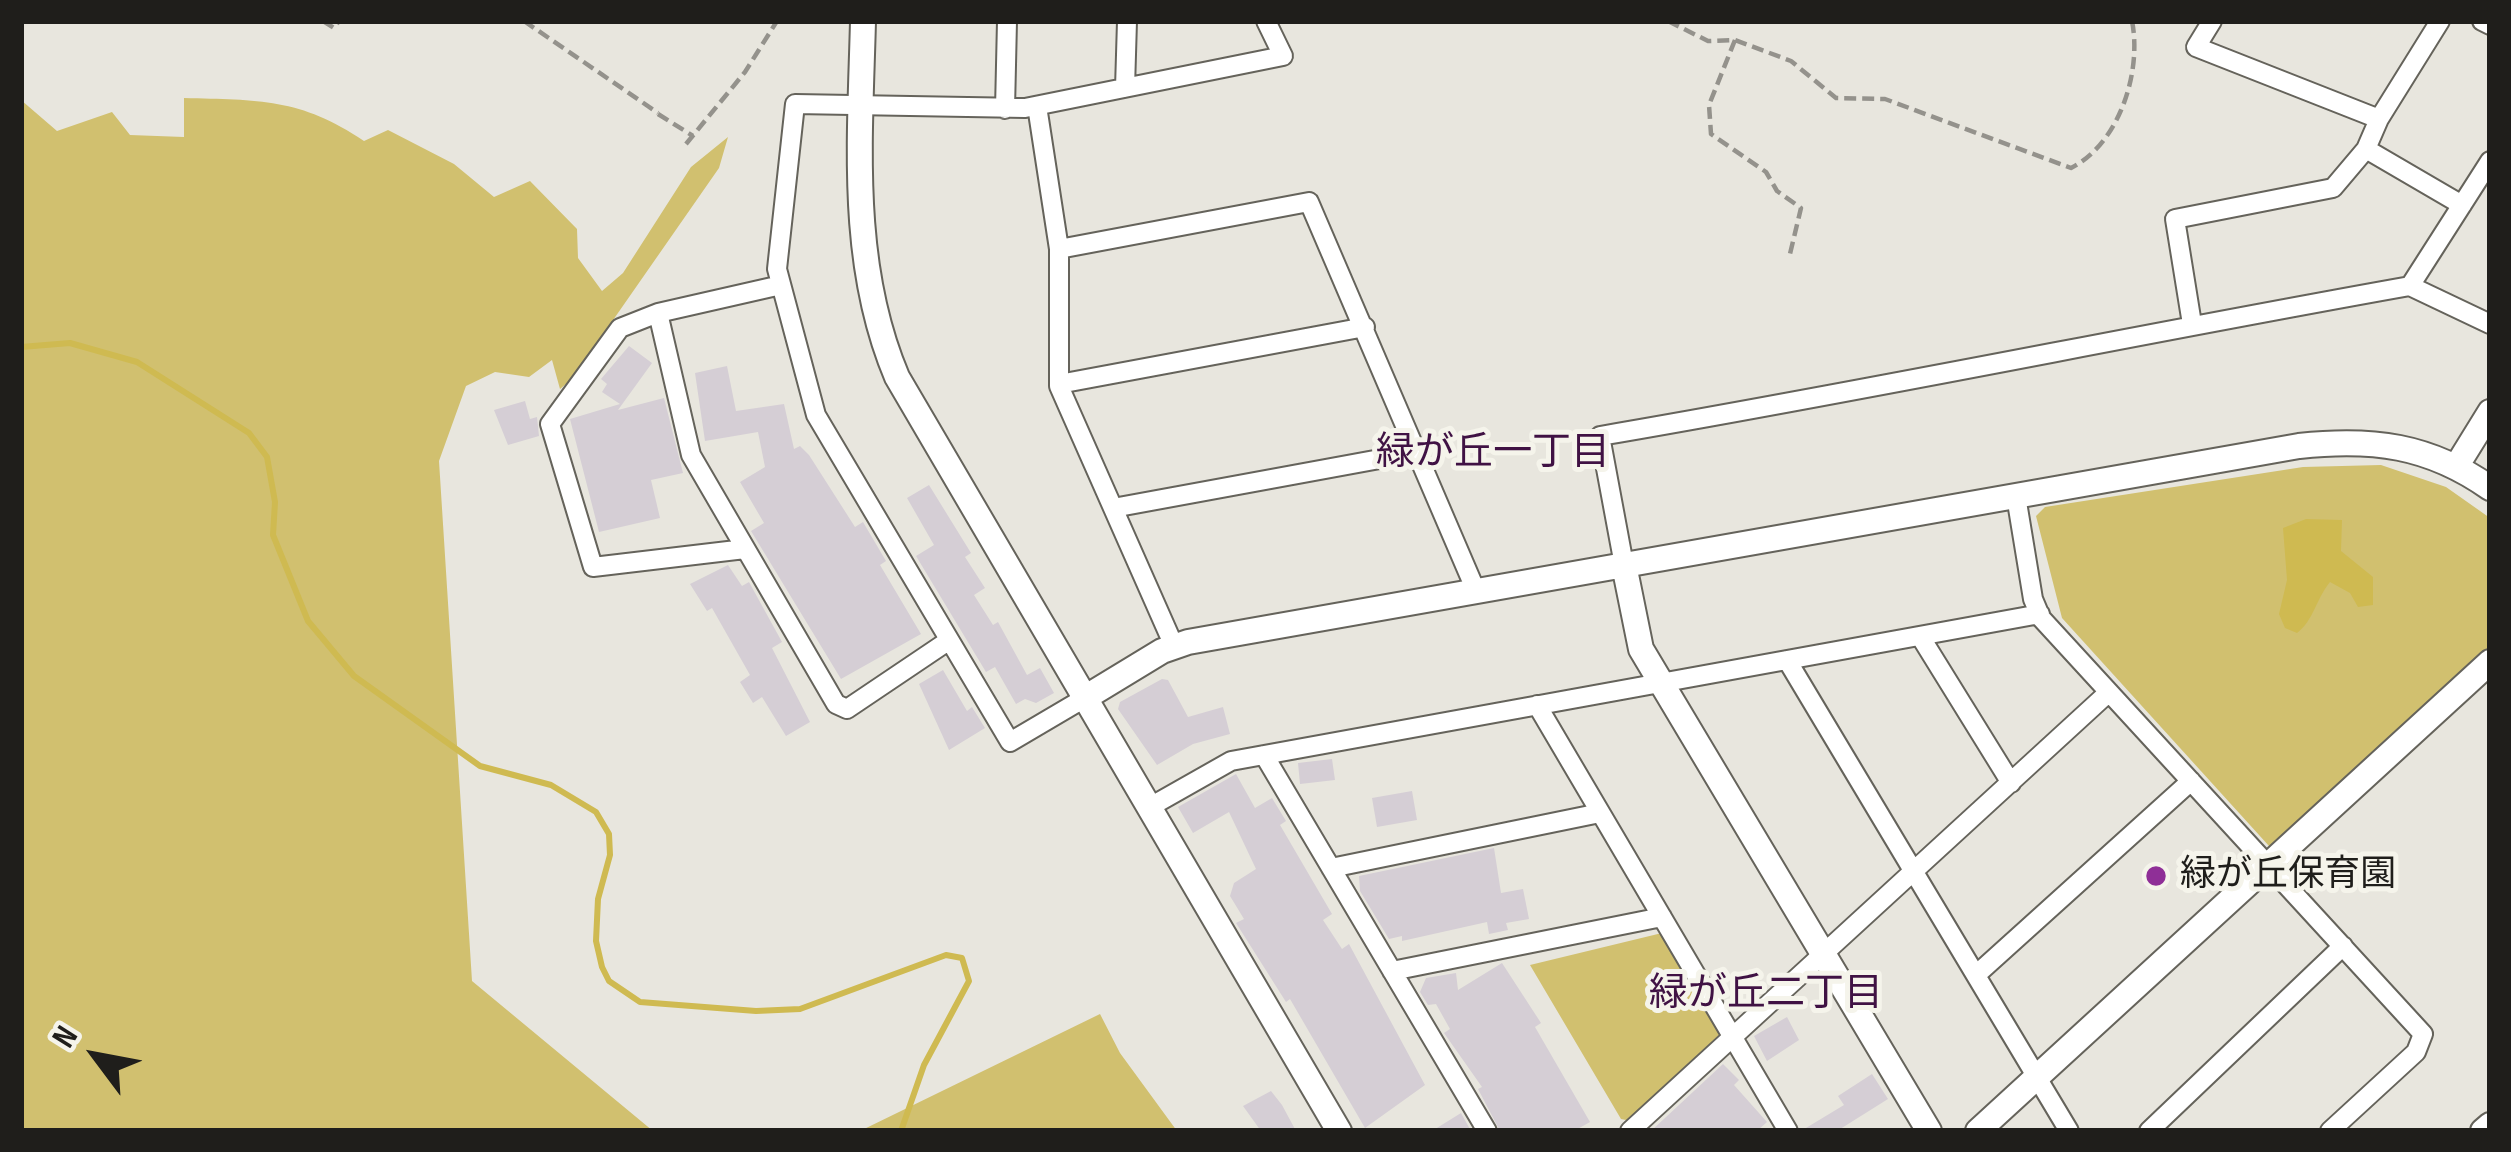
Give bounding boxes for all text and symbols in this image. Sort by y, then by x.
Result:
district label: 緑が丘一丁目 [1376,431,1610,477]
place label: 緑が丘保育園 [2180,854,2396,898]
marker: 緑が丘保育園 [2143,863,2169,889]
district label: 緑が丘二丁目 [1649,972,1883,1018]
north arrow [36,996,156,1116]
text: N [44,1019,87,1055]

